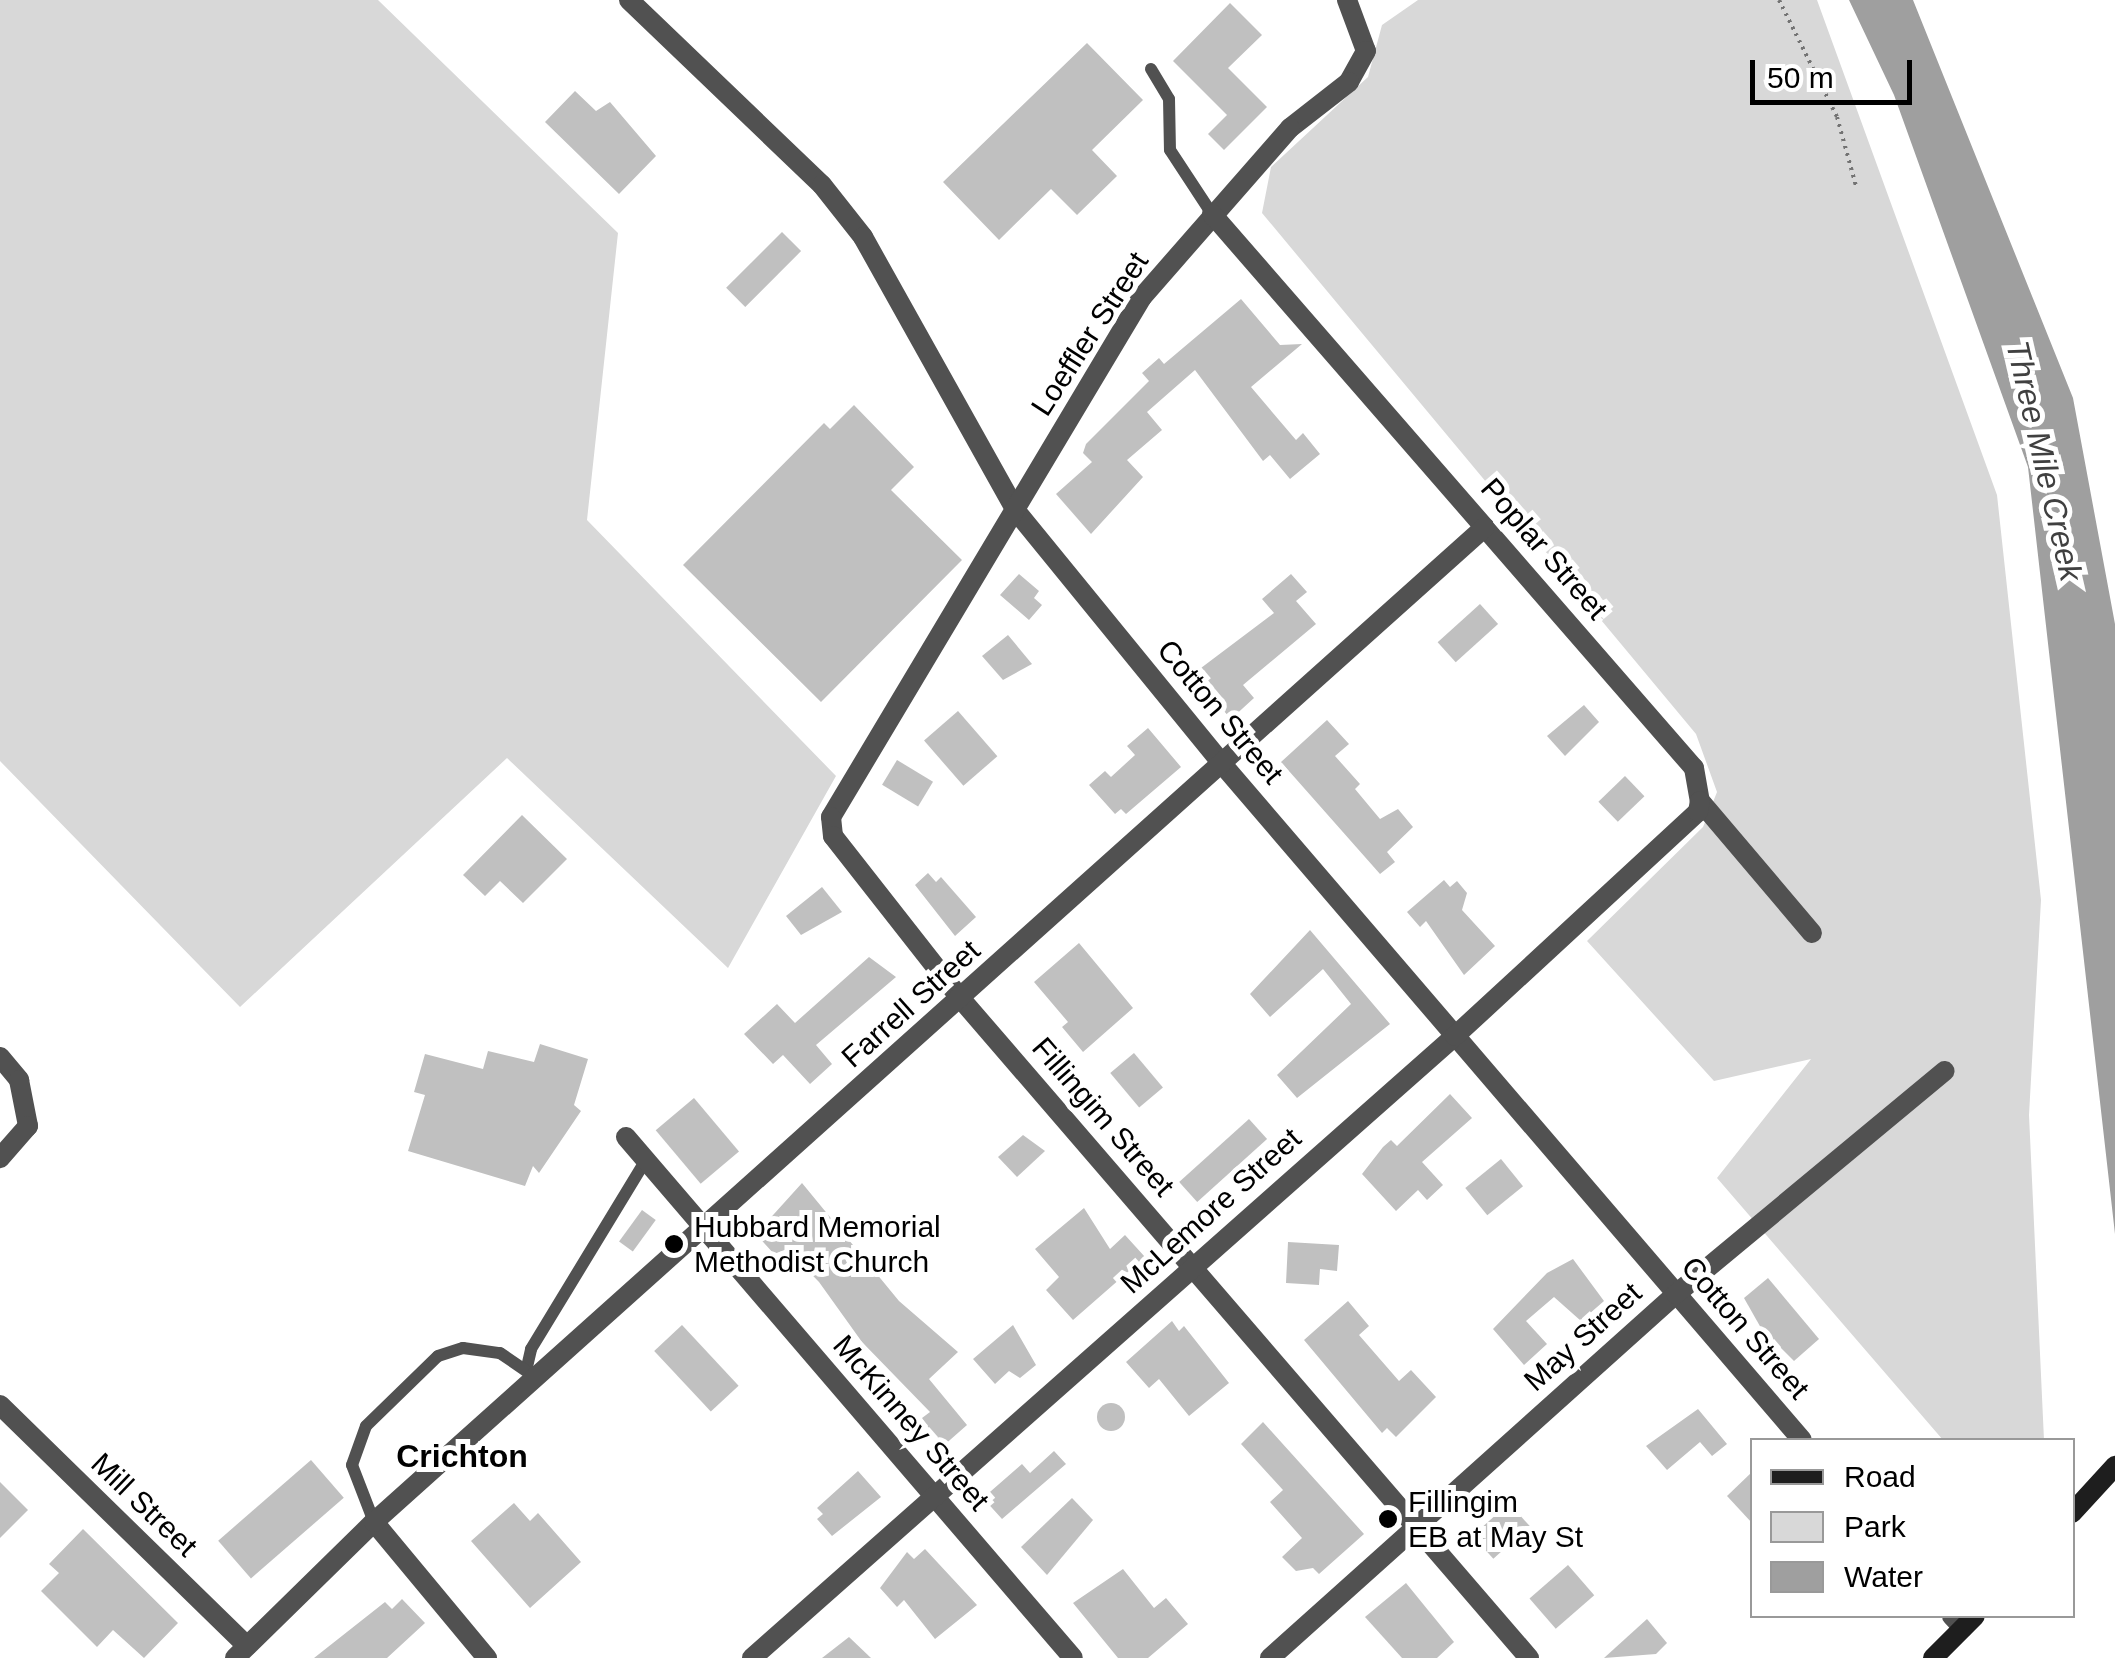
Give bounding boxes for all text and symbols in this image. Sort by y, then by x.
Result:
scale bar [1755,40,1918,102]
text: 50 m [1767,61,1834,94]
street label: Loeffler Street [1024,245,1156,423]
water label: Three Mile Creek [1998,337,2090,585]
street label: Poplar Street [1473,471,1615,627]
street label: Cotton Street [1149,633,1291,791]
street label: Farrell Street [835,933,987,1075]
street label: Fillingim Street [1024,1030,1182,1204]
street label: McLemore Street [1113,1121,1309,1301]
place label: Hubbard Memorial Methodist Church [694,1209,941,1280]
marker: Hubbard Memorial Methodist Church [663,1233,685,1255]
street label: Cotton Street [1673,1249,1817,1407]
street label: May Street [1517,1275,1649,1399]
street label: McKinney Street [825,1328,997,1518]
district label: Crichton [396,1437,528,1475]
legend [1750,1438,2075,1618]
street label: Mill Street [84,1446,204,1564]
text: Road [1844,1460,1916,1493]
place label: Fillingim EB at May St [1408,1484,1583,1554]
marker: Fillingim EB at May St [1377,1508,1399,1530]
text: Park [1844,1510,1906,1543]
text: Water [1844,1560,1923,1593]

